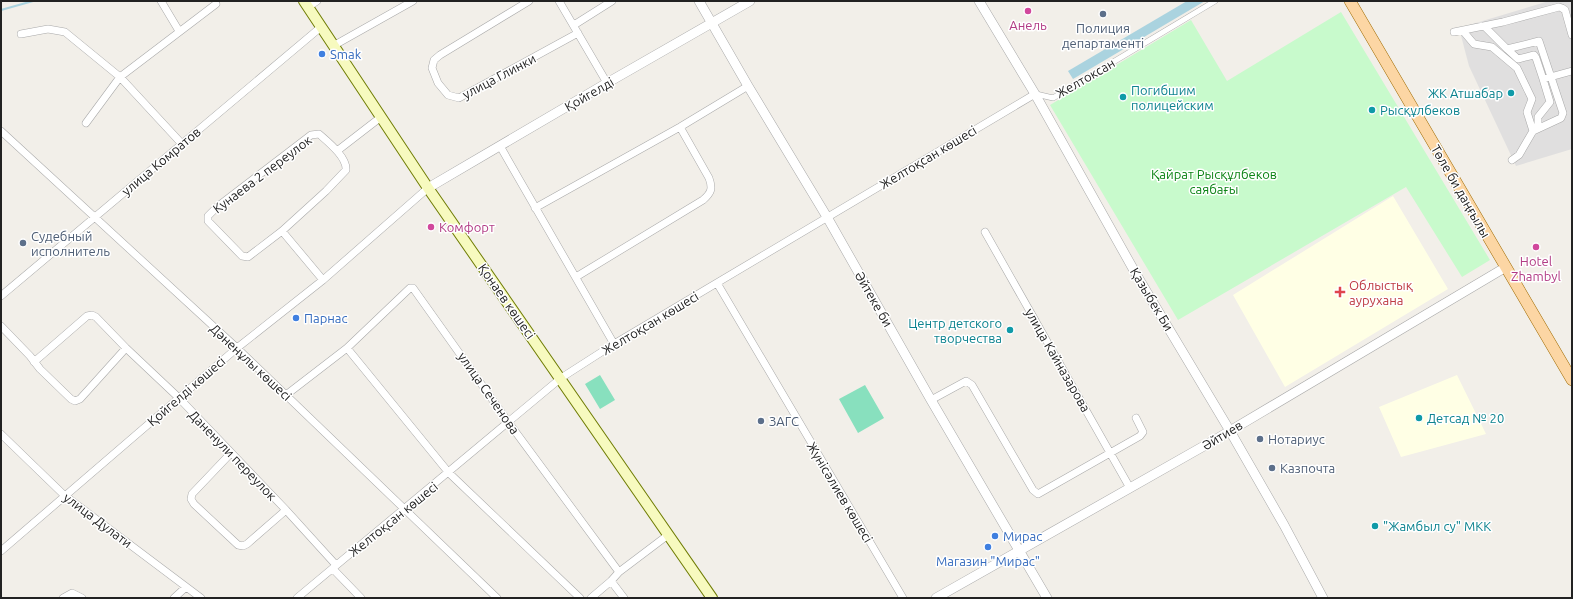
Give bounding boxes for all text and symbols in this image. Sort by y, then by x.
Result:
marker: Анель [1023,6,1033,16]
marker: Полиция департаменті [1098,9,1108,19]
place label: Анель [1009,18,1047,32]
place label: Полиция департаменті [1062,21,1144,50]
place label: Smak [330,47,362,61]
marker: Smak [317,49,327,59]
street label: улица Глинки [460,51,538,101]
street label: Желтоксан [1053,55,1117,101]
street label: Қойгелді [562,74,616,114]
place label: Погибшим полицейским [1131,83,1214,112]
place label: ЖК Атшабар [1428,86,1503,100]
marker: ЖК Атшабар [1506,88,1516,98]
marker: Погибшим полицейским [1118,92,1128,102]
place label: Рысқұлбеков [1380,103,1460,117]
marker: Рысқұлбеков [1367,105,1377,115]
street label: Желтоқсан көшесі [877,123,979,191]
street label: улица Комратов [119,124,203,198]
street label: Кунаева 2 переулок [210,132,314,216]
street label: Төле би даңғылы [1429,142,1493,240]
park label: Қайрат Рысқұлбеков саябағы [1151,167,1277,196]
place label: Комфорт [439,220,495,234]
marker: Комфорт [426,222,436,232]
place label: Судебный исполнитель [31,229,110,258]
marker: Судебный исполнитель [18,238,28,248]
marker: Hotel Zhambyl [1531,242,1541,252]
place label: Hotel Zhambyl [1511,254,1562,283]
street label: Қонаев көшесі [476,261,538,341]
street label: Қазыбек Би [1128,265,1176,333]
street label: Әйтеке би [853,269,895,329]
place label: Облыстық аурухана [1349,278,1413,307]
marker: Облыстық аурухана [1334,286,1346,298]
street label: Желтоқсан көшесі [599,289,701,357]
street label: улица Кайназарова [1023,306,1093,414]
place label: Парнас [304,311,348,325]
marker: Парнас [291,313,301,323]
place label: Центр детского творчества [908,316,1002,345]
street label: Дәненұлы көшесі [208,321,294,403]
marker: Центр детского творчества [1005,325,1015,335]
street label: улица Сеченова [456,349,522,437]
street label: Қойгелді көшесі [144,354,228,428]
street label: Даненули переулок [186,407,280,503]
place label: Детсад № 20 [1427,411,1504,425]
marker: Детсад № 20 [1414,413,1424,423]
place label: ЗАГС [769,414,799,428]
marker: ЗАГС [756,416,766,426]
street label: Әйтиев [1199,418,1245,452]
place label: Нотариус [1268,432,1325,446]
marker: Нотариус [1255,434,1265,444]
street label: Жүнісәлиев көшесі [804,439,876,545]
place label: Казпочта [1280,461,1335,475]
marker: Казпочта [1267,463,1277,473]
street label: Желтоқсан көшесі [346,479,440,559]
street label: улица Дулати [61,490,135,550]
place label: "Жамбыл су" МКК [1383,519,1491,533]
marker: "Жамбыл су" МКК [1370,521,1380,531]
place label: Мирас [1003,529,1042,543]
marker: Мирас [990,531,1000,541]
marker: Магазин "Мирас" [983,542,993,552]
place label: Магазин "Мирас" [936,554,1040,568]

